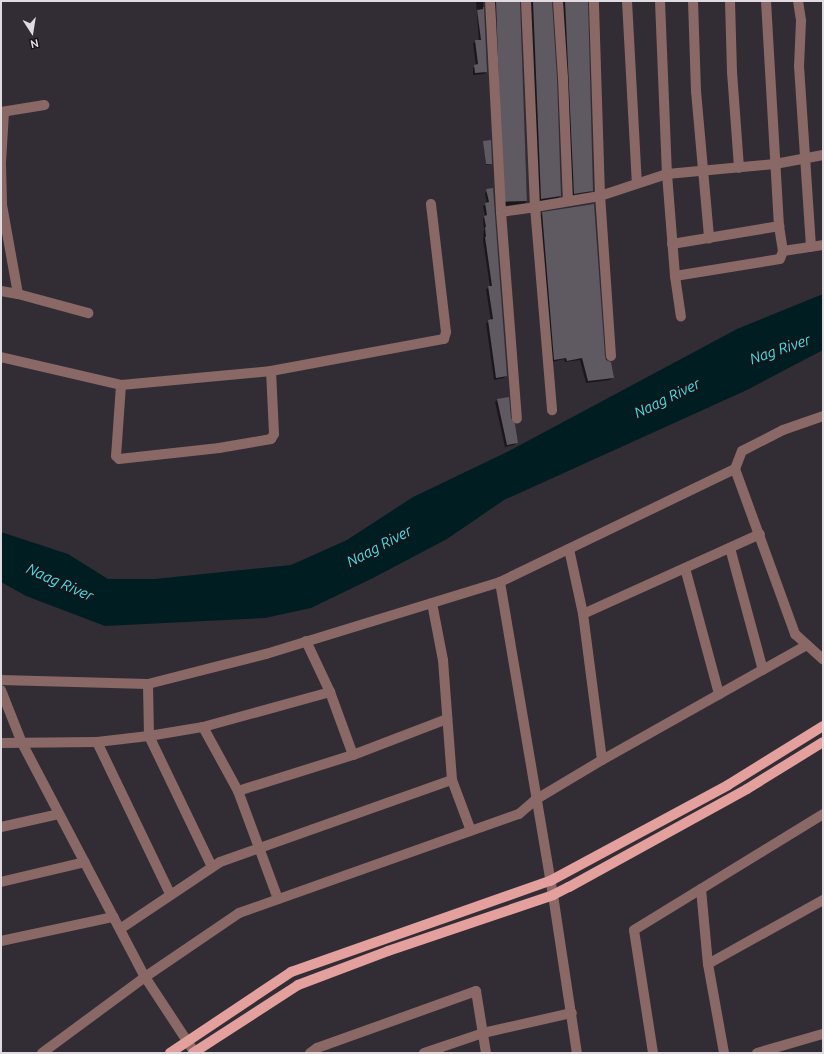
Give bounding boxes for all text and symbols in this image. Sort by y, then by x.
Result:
north arrow [12,12,52,52]
text: N [29,37,40,50]
water label: Nag River [747,330,813,368]
water label: Naag River [631,374,703,422]
water label: Naag River [343,521,415,571]
water label: Naag River [24,559,96,605]

